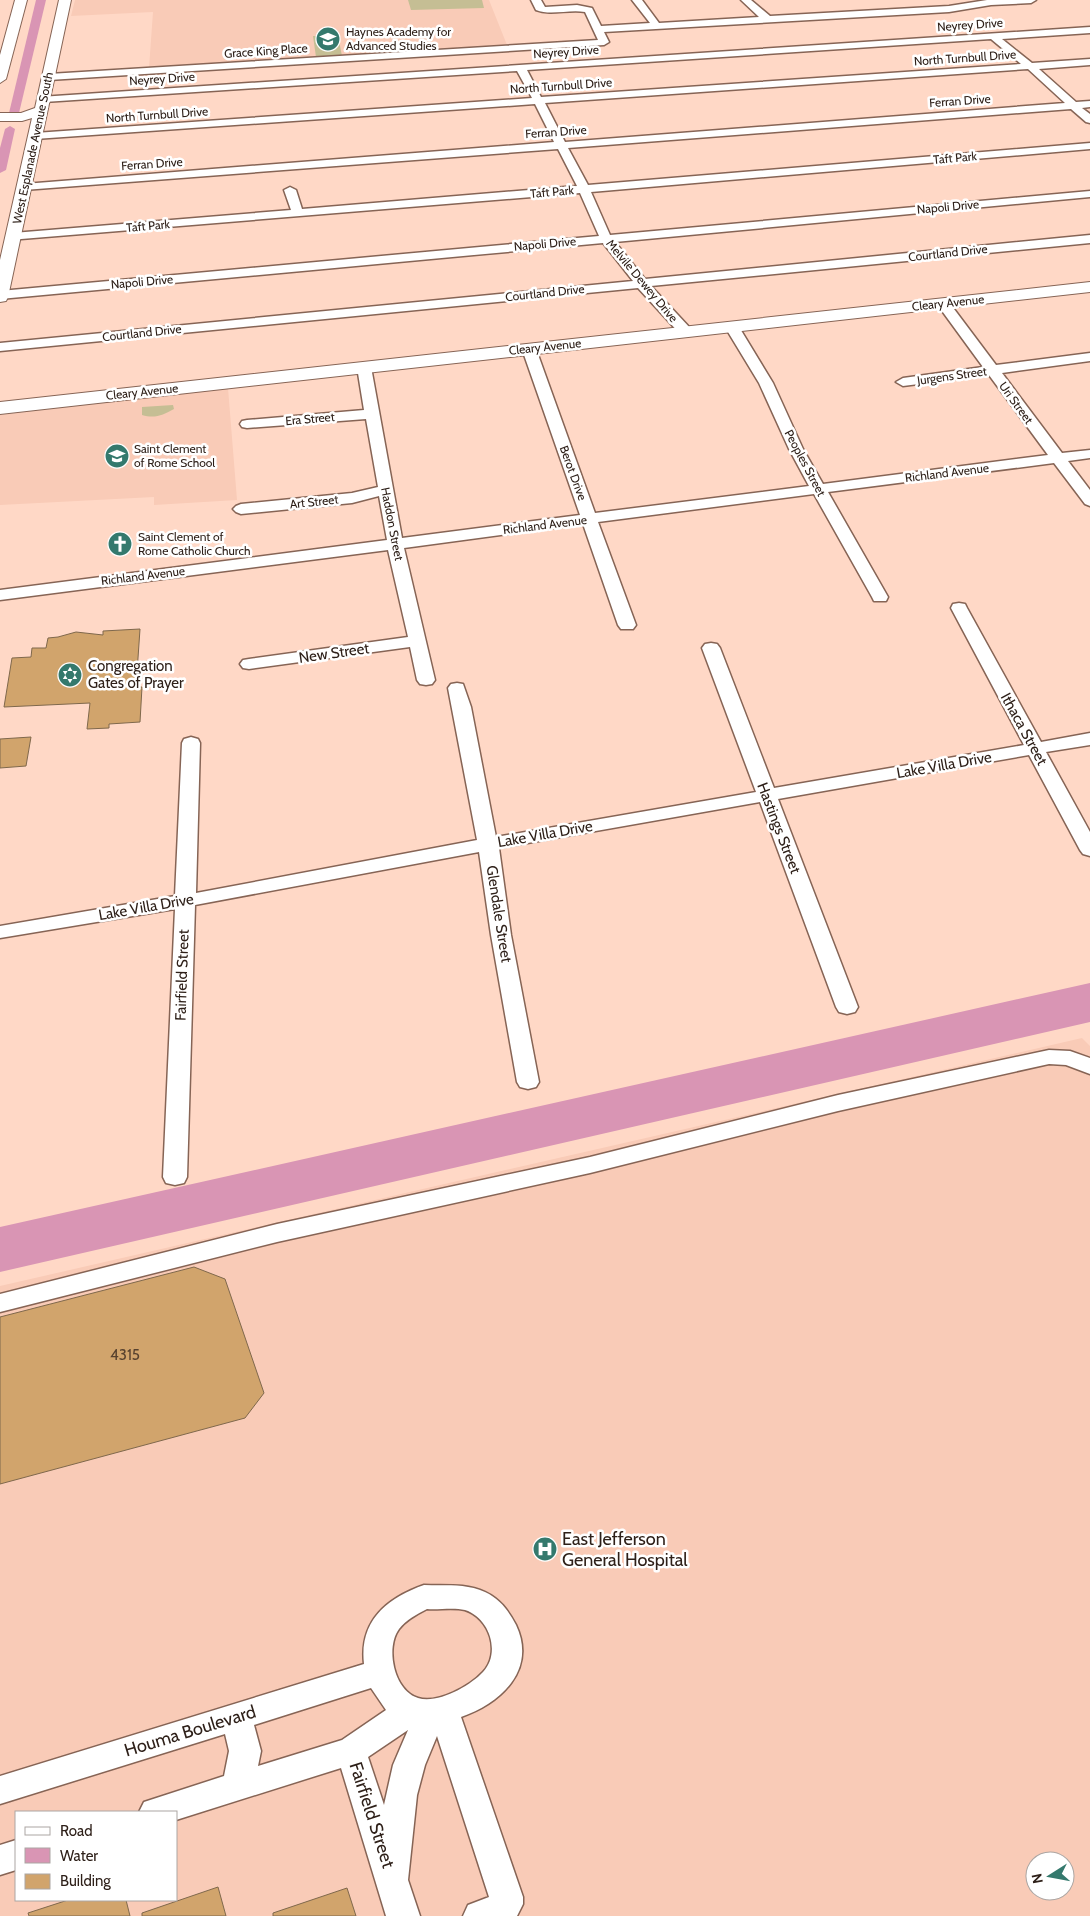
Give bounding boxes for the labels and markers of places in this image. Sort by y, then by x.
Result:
place label: Haynes Academy for Advanced Studies [346,24,451,53]
school or university icon: Haynes Academy for Advanced Studies [315,26,341,52]
place label: Saint Clement of Rome School [134,441,215,470]
school or university icon: Saint Clement of Rome School [104,443,130,469]
place label: Saint Clement of Rome Catholic Church [138,529,250,558]
church icon: Saint Clement of Rome Catholic Church [107,531,133,557]
place label: Congregation Gates of Prayer [88,657,184,692]
synagogue icon: Congregation Gates of Prayer [57,662,83,688]
place label: East Jefferson General Hospital [562,1528,688,1571]
hospital icon: East Jefferson General Hospital [532,1536,558,1562]

